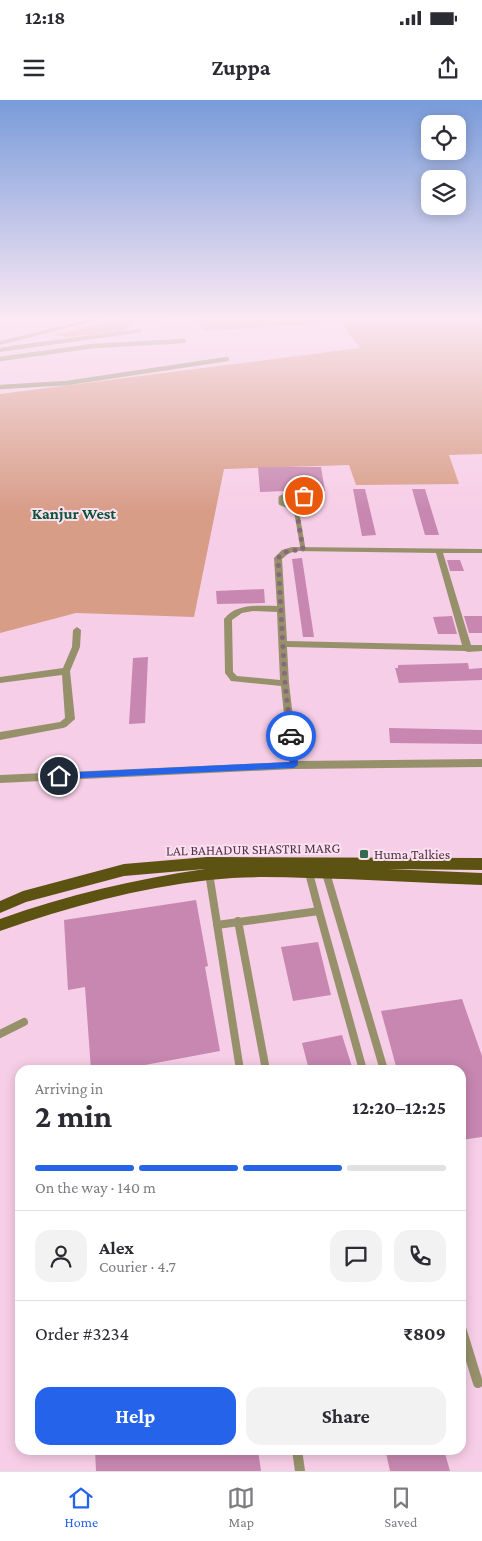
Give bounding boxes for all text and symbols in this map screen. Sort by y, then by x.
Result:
text: 12:18 [25,7,65,28]
icon: menu [20,54,48,82]
icon: share [434,54,462,82]
text: Zuppa [211,55,271,80]
map controls [421,115,466,215]
button: locate [421,115,466,160]
button: layers [421,170,466,215]
pin [283,475,325,517]
icon: bag [290,482,318,510]
district label: Kanjur West [32,505,116,523]
courier [266,711,316,761]
icon: car [277,722,305,750]
pin [38,755,80,797]
icon: home [45,762,73,790]
street label: LAL BAHADUR SHASTRI MARG [166,839,340,859]
place label: Huma Talkies [374,846,450,862]
marker: Huma Talkies [358,848,370,860]
text: Arriving in [35,1080,103,1097]
text: 12:20–12:25 [352,1097,446,1118]
text: 2 min [35,1098,112,1134]
text: On the way · 140 m [35,1179,156,1196]
button: person [35,1230,87,1282]
button: chat [330,1230,382,1282]
button: phone [394,1230,446,1282]
text: Alex [99,1237,134,1258]
text: Courier · 4.7 [99,1258,176,1275]
text: Order #3234 [35,1323,129,1344]
text: ₹809 [403,1323,446,1344]
button: Help [35,1387,236,1445]
button: Share [246,1387,446,1445]
tab: Home [65,1484,98,1530]
tab: Map [227,1484,255,1530]
tab: Saved [385,1484,417,1530]

